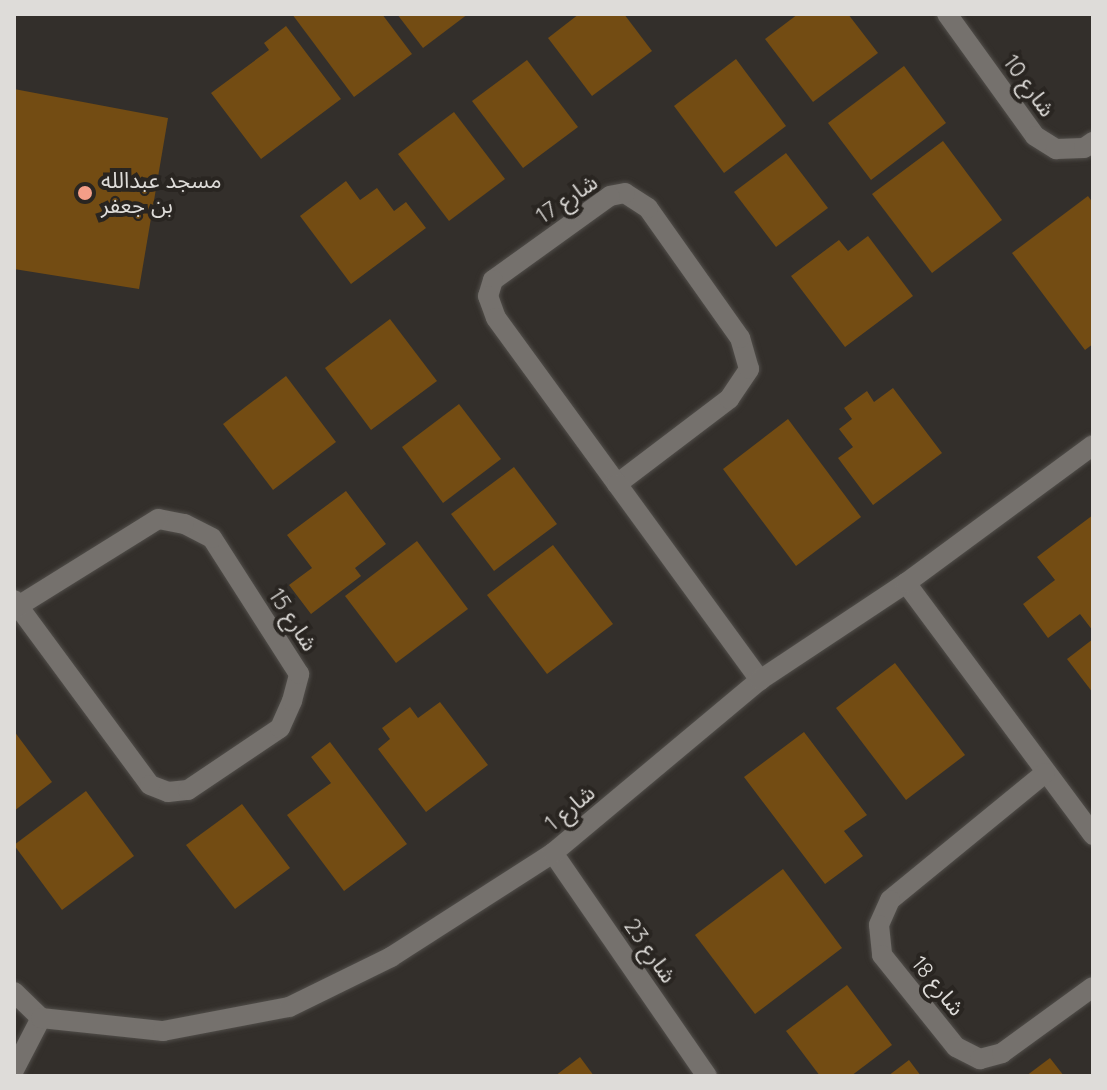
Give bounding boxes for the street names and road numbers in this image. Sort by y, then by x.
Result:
street label: شارع 10 [998,50,1060,122]
street label: شارع 17 [531,169,603,229]
street label: شارع 15 [263,584,323,656]
street label: شارع 1 [540,780,600,836]
street label: شارع 23 [618,914,682,988]
street label: شارع 18 [906,951,970,1021]

